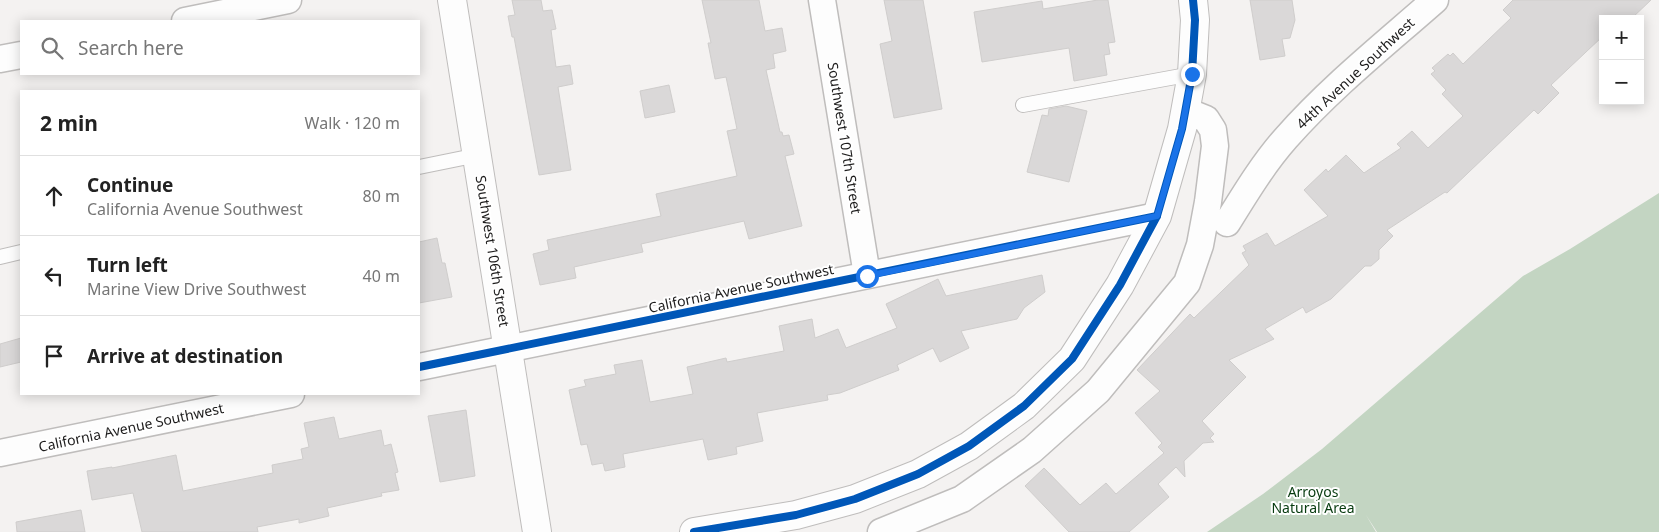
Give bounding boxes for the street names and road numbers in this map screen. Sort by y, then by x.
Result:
street label: 44th Avenue Southwest [1292,13,1418,133]
street label: Southwest 107th Street [824,61,866,215]
street label: Southwest 106th Street [472,174,514,328]
street label: California Avenue Southwest [647,259,835,317]
street label: California Avenue Southwest [37,398,225,456]

